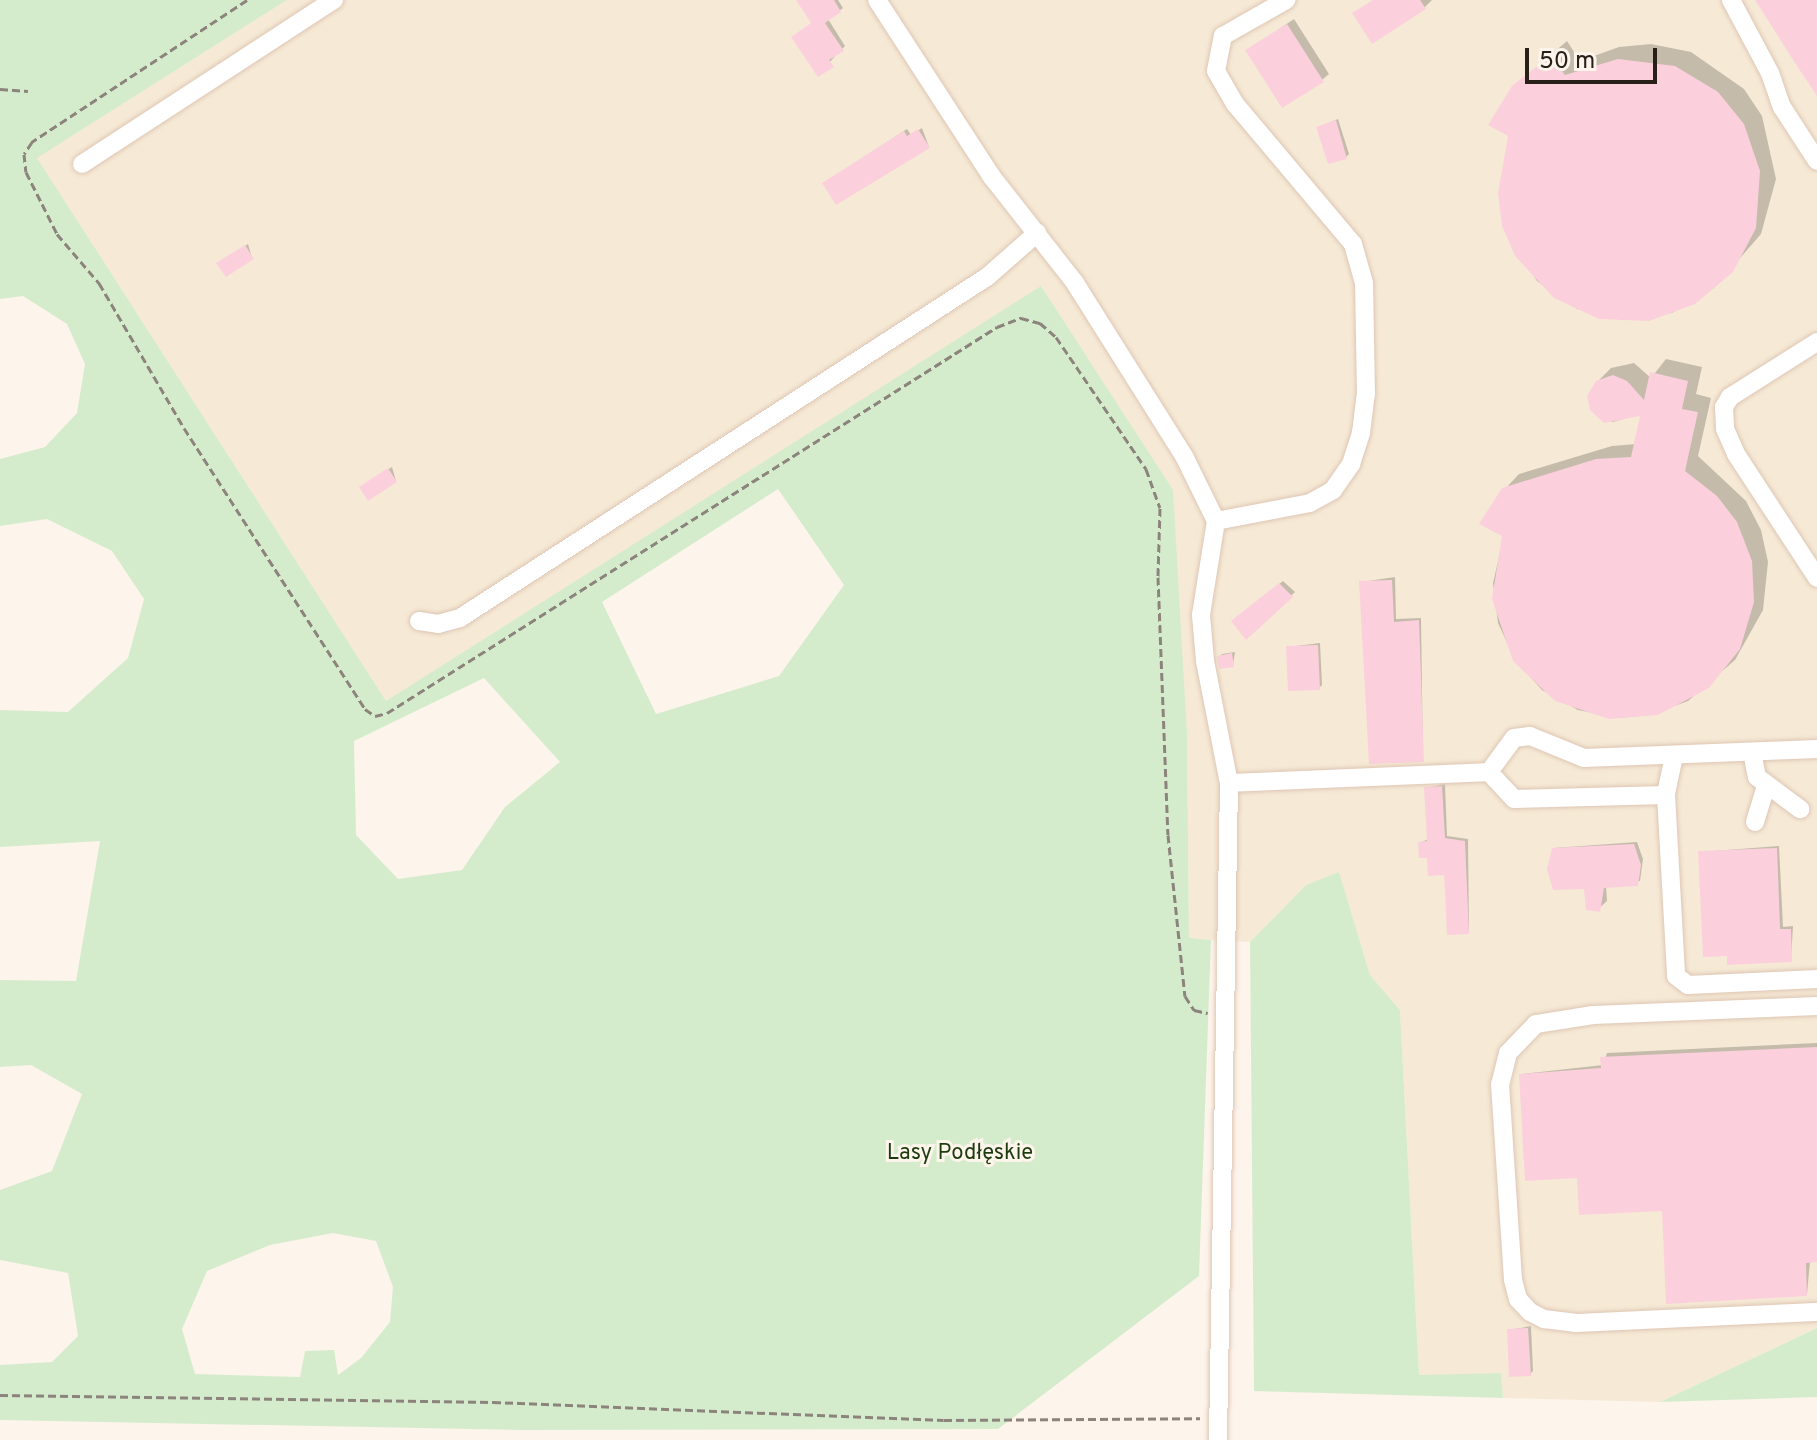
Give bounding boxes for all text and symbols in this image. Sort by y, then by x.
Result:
scale bar [1529,32,1661,82]
text: 50 m [1539,47,1595,77]
park label: Lasy Podłęskie [887,1141,1033,1167]

